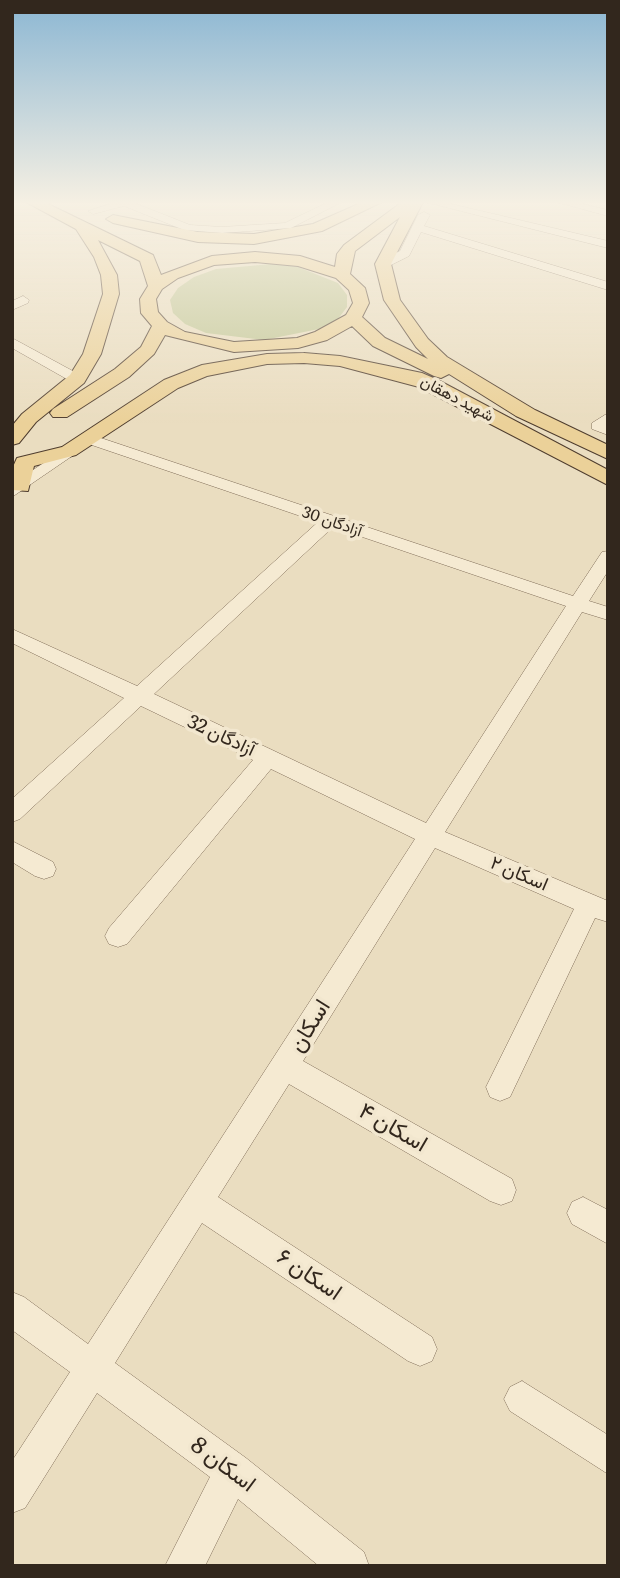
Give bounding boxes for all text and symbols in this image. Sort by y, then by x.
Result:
street label: شهید دهقان [417,372,497,426]
street label: آزادگان 30 [299,503,365,541]
street label: آزادگان 32 [183,710,259,762]
street label: اسکان ۲ [487,852,551,896]
street label: اسکان [283,995,337,1057]
street label: اسکان ۴ [354,1097,432,1159]
street label: اسکان ۶ [271,1243,347,1307]
street label: اسکان 8 [185,1432,261,1498]

